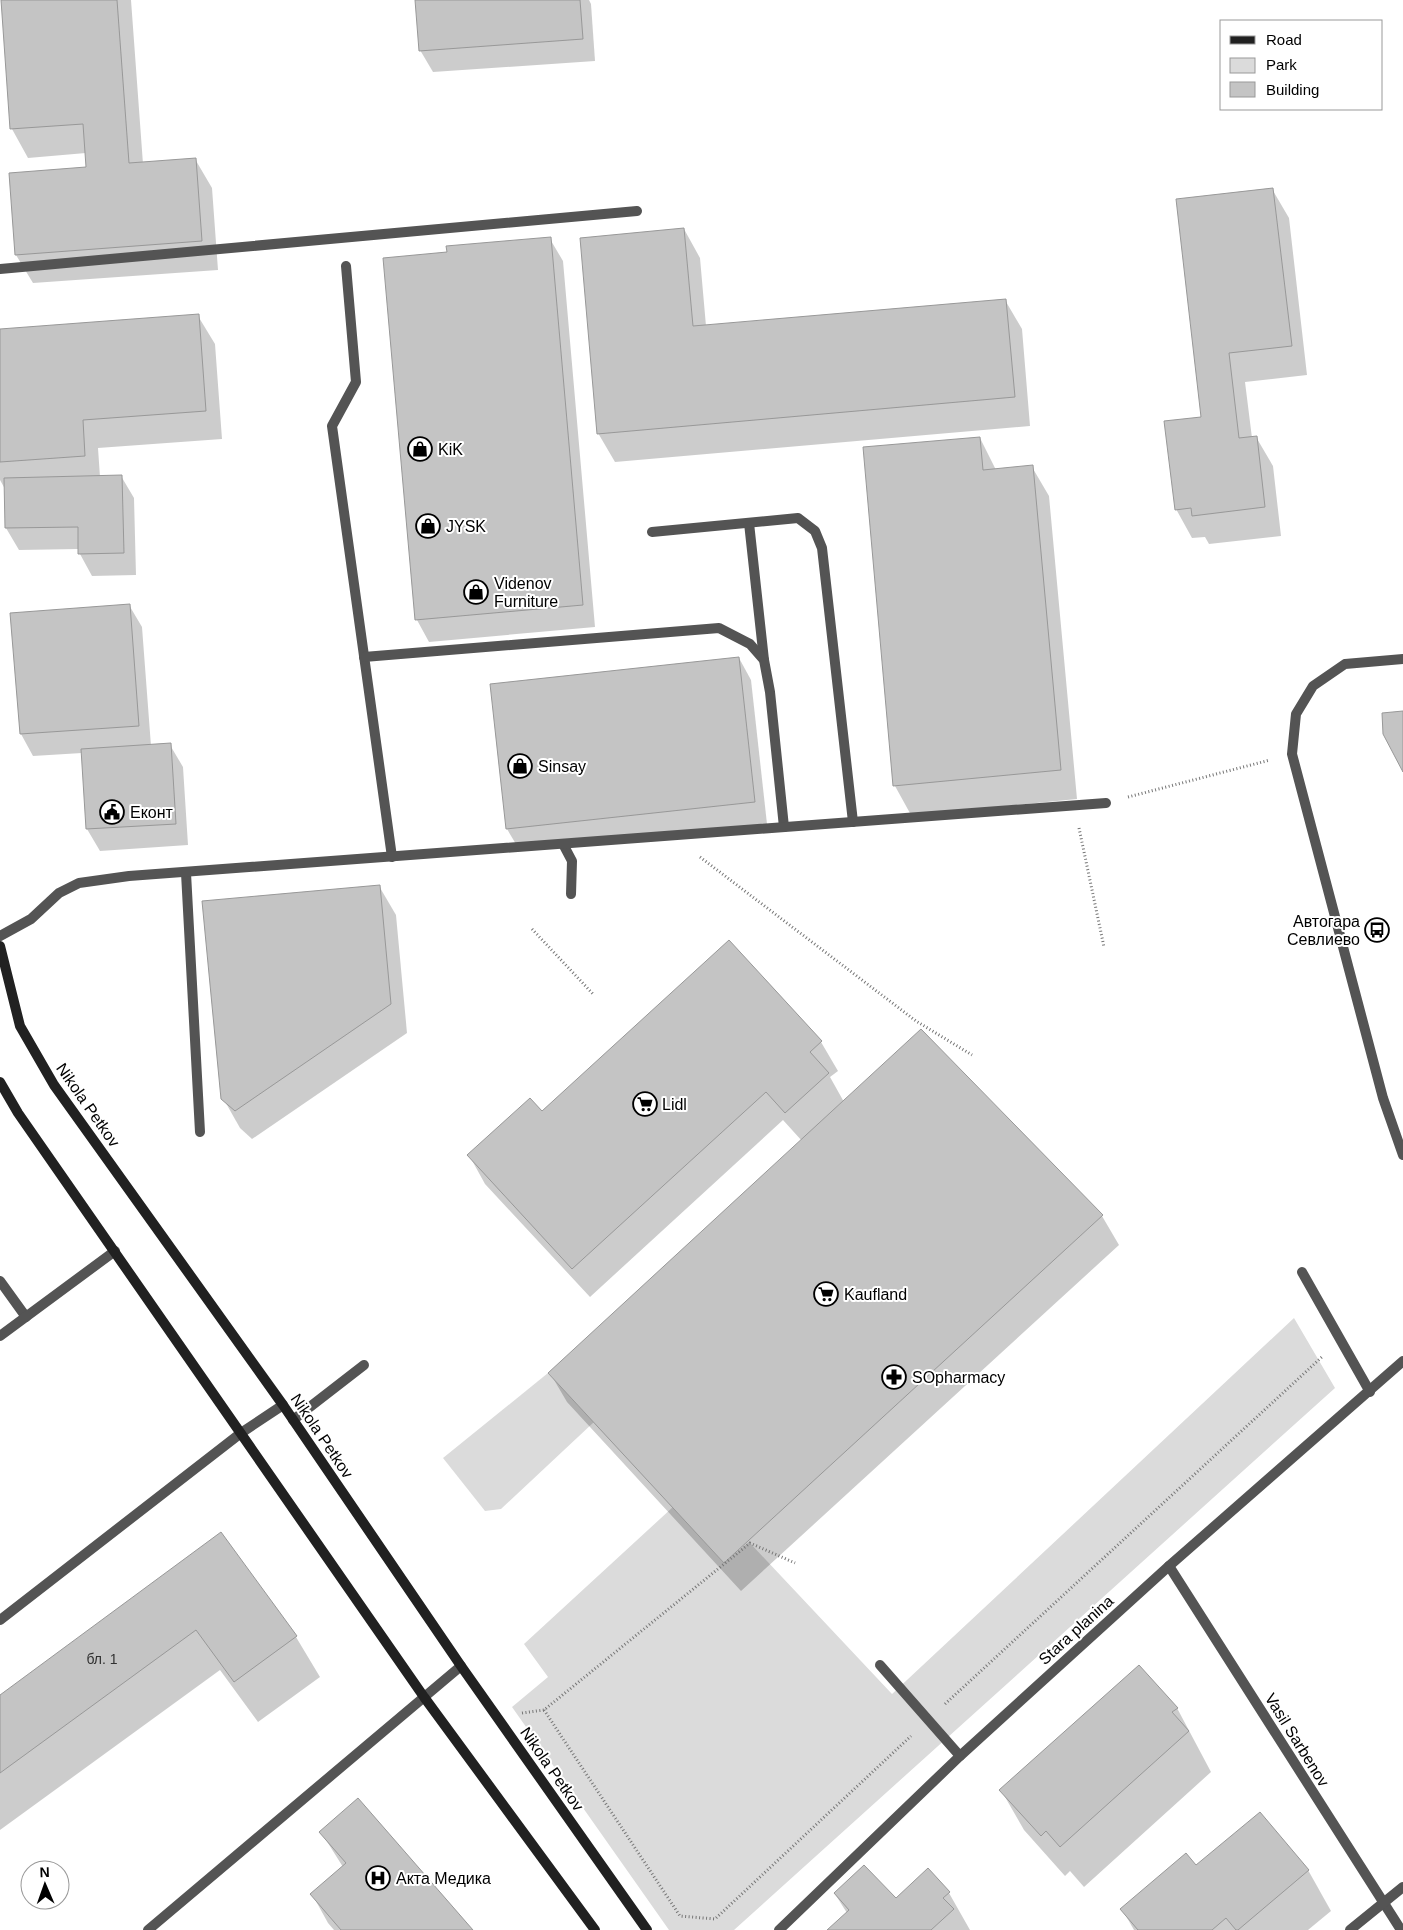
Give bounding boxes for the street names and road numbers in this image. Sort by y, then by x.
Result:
street label: Nikola Petkov [53,1060,123,1150]
street label: Nikola Petkov [288,1391,356,1481]
street label: Stara planina [1035,1592,1117,1668]
street label: Vasil Sarbenov [1262,1690,1332,1790]
street label: Nikola Petkov [517,1724,587,1814]

